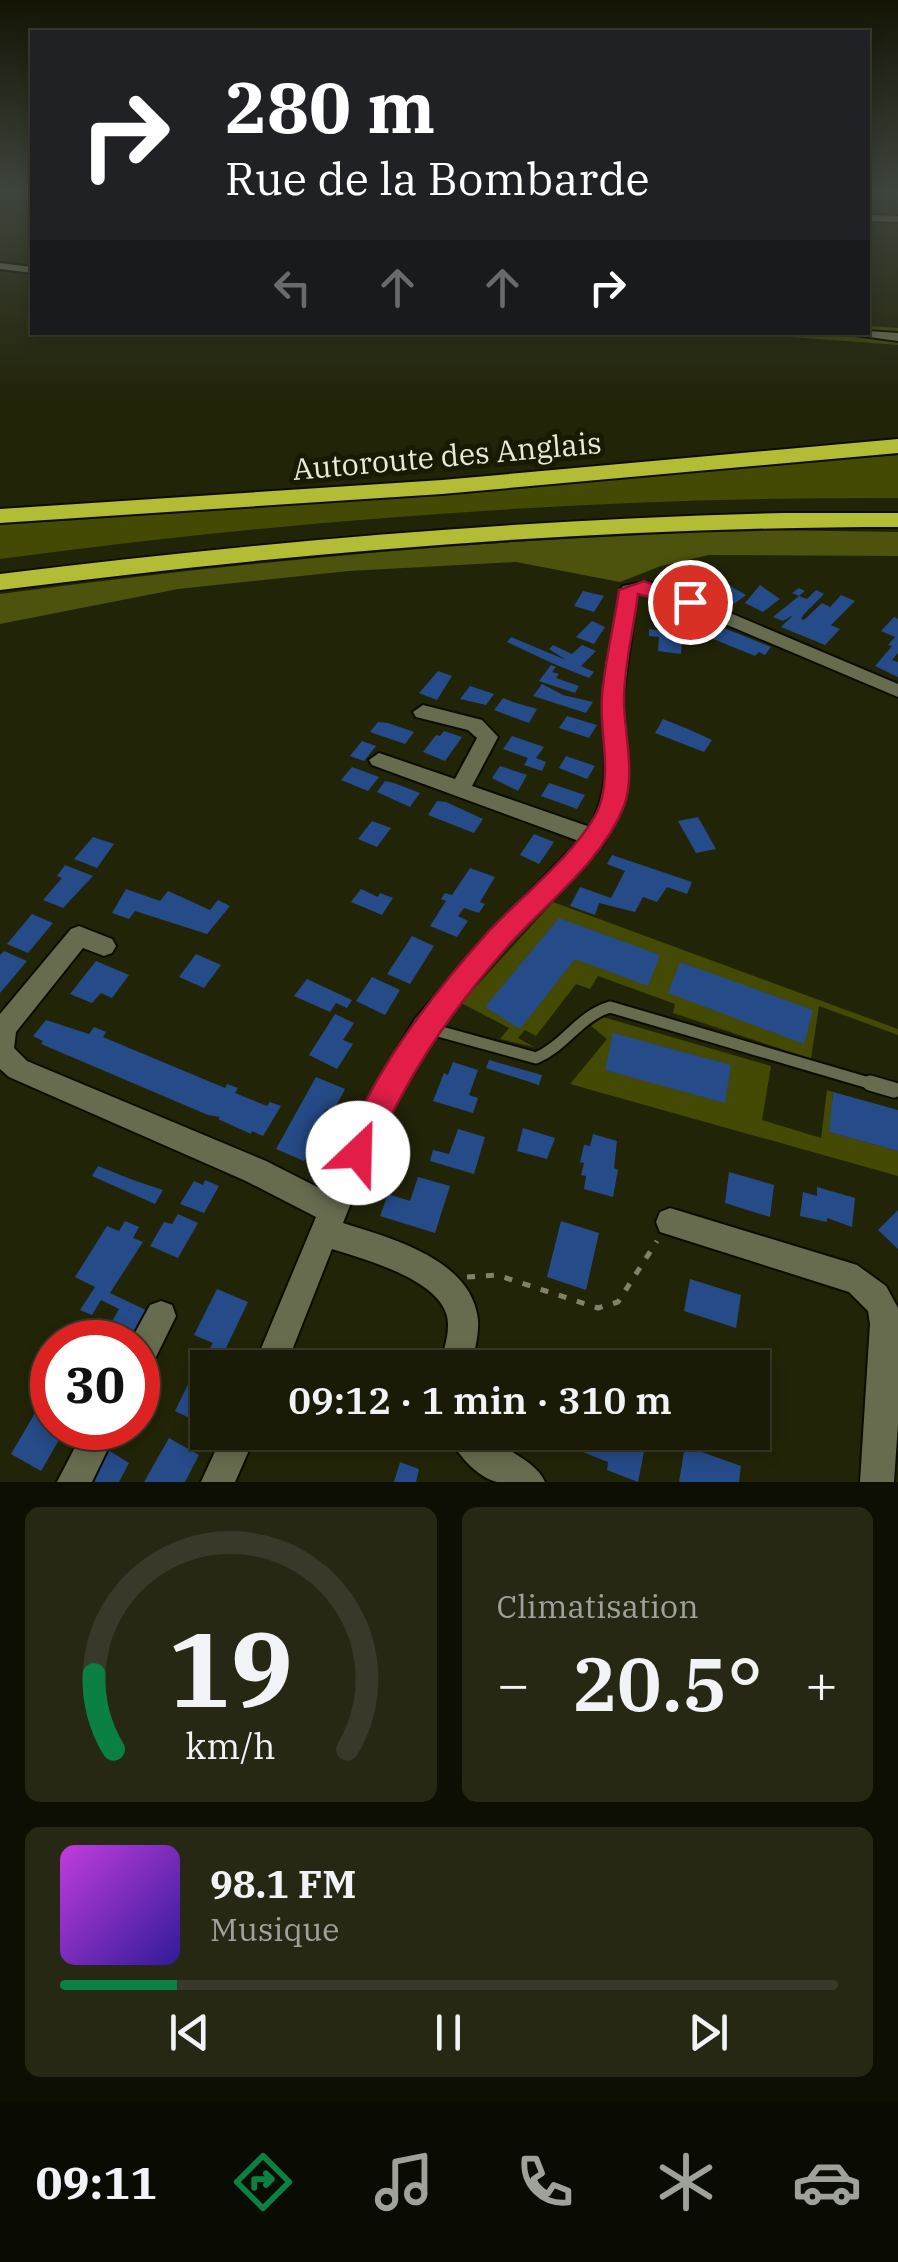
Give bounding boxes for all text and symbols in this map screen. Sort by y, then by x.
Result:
text: 280 m [225,61,435,152]
icon: right [60,70,190,200]
text: Rue de la Bombarde [225,149,650,207]
icon: left [265,260,320,315]
icon: ahead [370,260,425,315]
icon: ahead [475,260,530,315]
icon: right [580,260,635,315]
street label: Autoroute des Anglais [291,422,603,488]
pin [648,560,733,645]
icon: arrive [663,575,718,630]
position arrow [306,1101,410,1205]
speed limit sign: 30 [30,1320,160,1450]
text: 09:12 · 1 min · 310 m [288,1375,672,1424]
text: Climatisation [497,1585,699,1627]
text: 19 [168,1600,293,1736]
text: 20.5° [572,1634,763,1732]
text: − [497,1648,530,1719]
text: + [805,1648,838,1719]
text: km/h [186,1722,276,1769]
text: 98.1 FM [210,1859,356,1908]
text: Musique [210,1908,340,1950]
icon: previous [162,2005,217,2060]
icon: pause [421,2005,476,2060]
icon: next [681,2005,736,2060]
icon: directions [228,2147,298,2217]
icon: music [369,2147,439,2217]
icon: phone [510,2147,580,2217]
icon: climate [651,2147,721,2217]
icon: car [792,2147,862,2217]
text: 09:11 [36,2153,157,2211]

